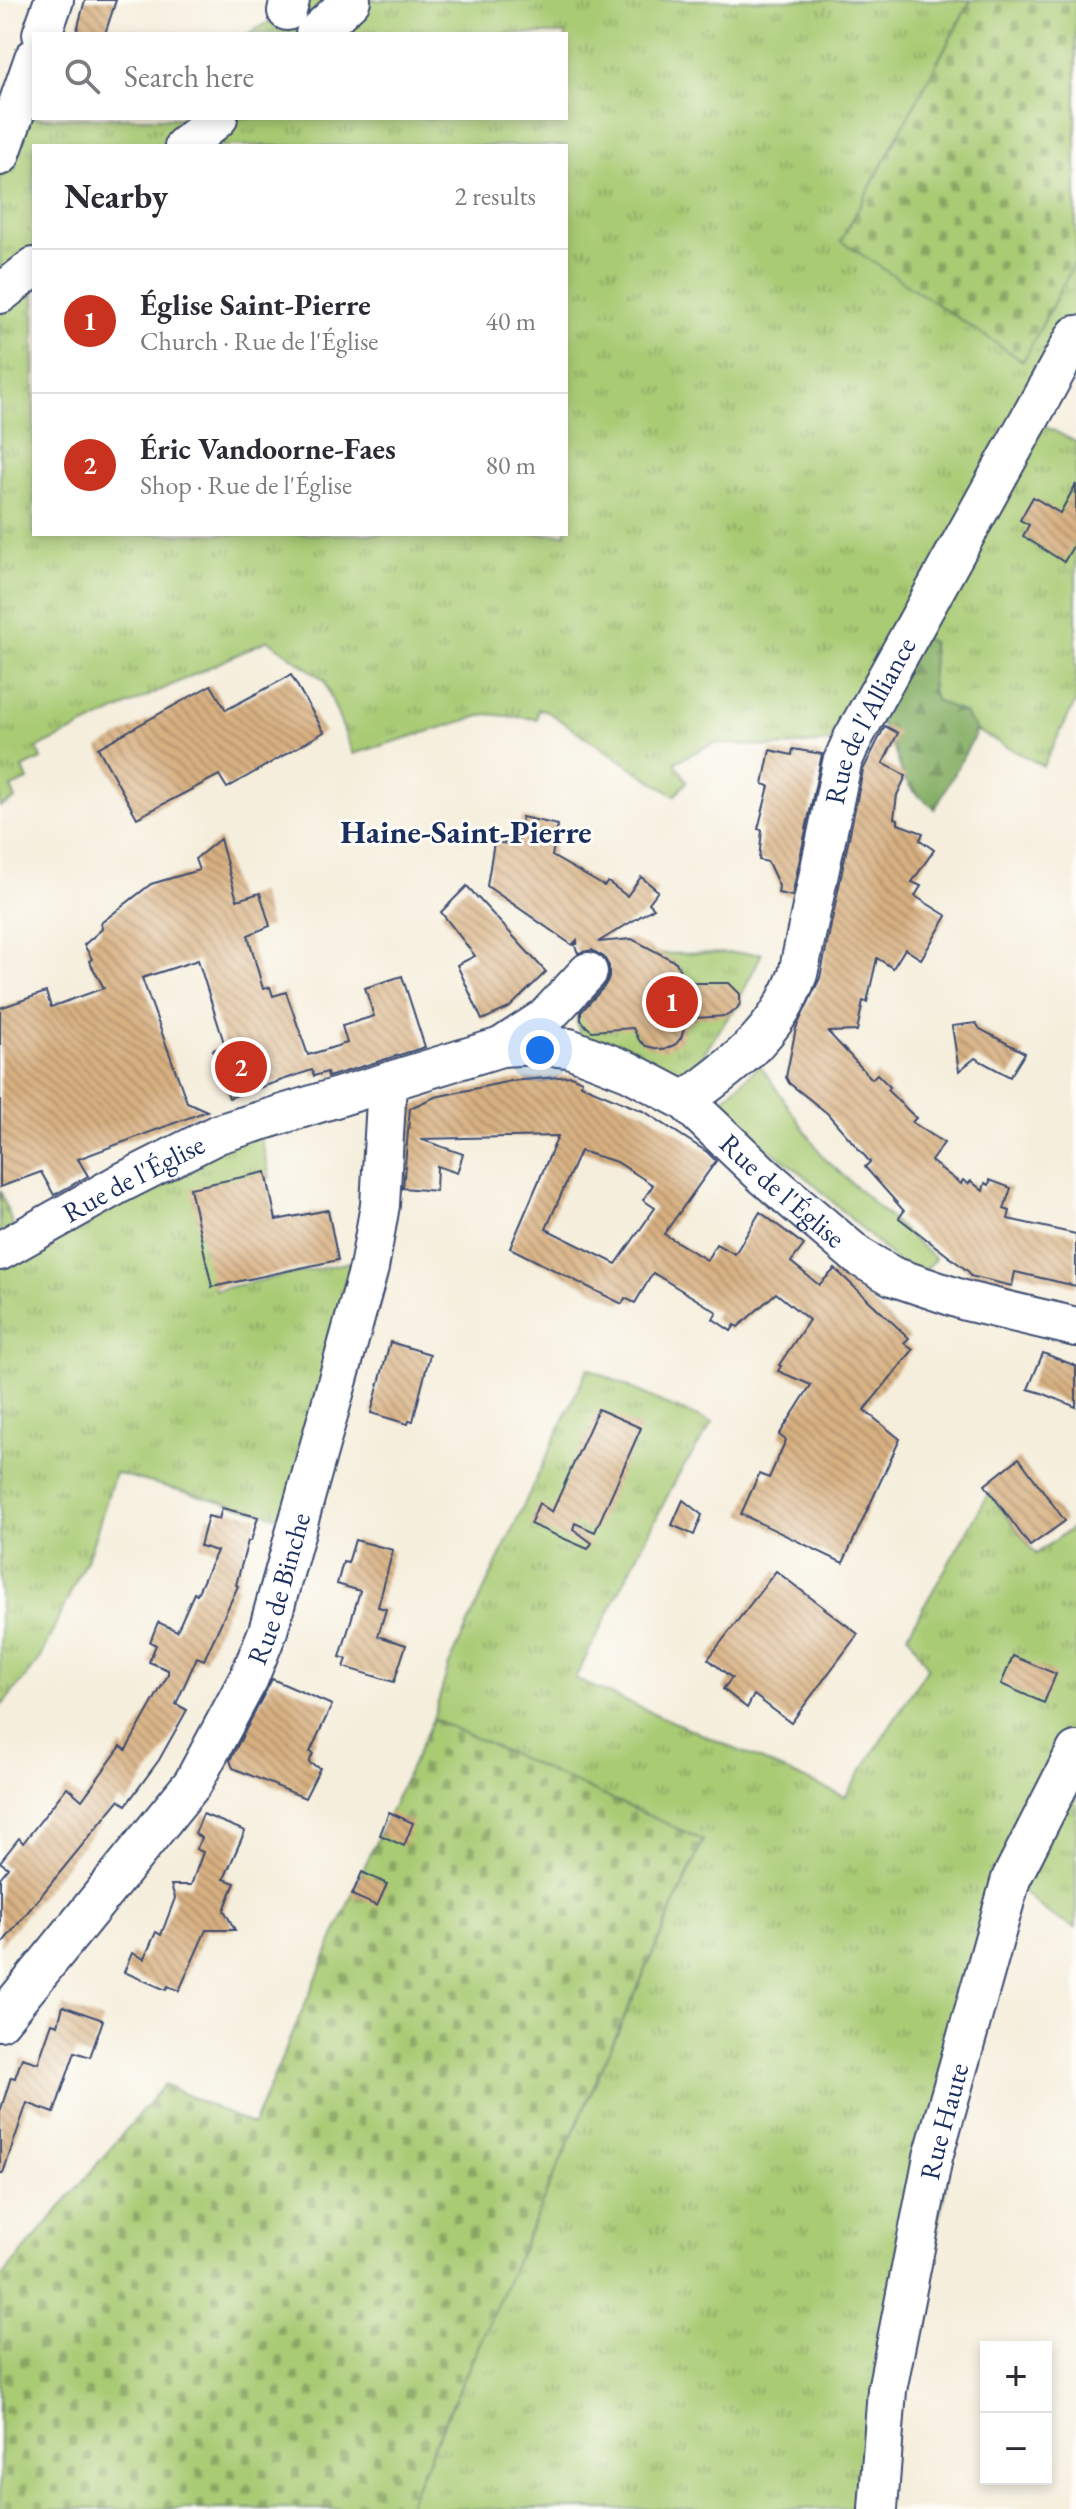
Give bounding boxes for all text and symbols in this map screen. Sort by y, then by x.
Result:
search box [32,32,568,120]
icon: search [60,54,104,98]
text: Search here [124,57,254,96]
text: Nearby [64,174,168,218]
text: 2 results [455,179,536,213]
text: Église Saint-Pierre [140,285,371,324]
text: 1 [83,304,97,338]
text: 40 m [486,304,536,338]
text: Church · Rue de l'Église [140,324,378,358]
text: Éric Vandoorne-Faes [140,429,396,468]
text: 2 [83,448,97,482]
text: 80 m [486,448,536,482]
text: Shop · Rue de l'Église [140,468,352,502]
street label: Rue de l'Alliance [816,630,924,807]
district label: Haine-Saint-Pierre [340,811,592,853]
pin: 1 [646,972,698,1032]
your location [520,1030,560,1070]
pin: 2 [215,1037,267,1097]
street label: Rue de l'Église [56,1126,211,1230]
street label: Rue de l'Église [712,1126,853,1256]
street label: Rue de Binche [238,1508,318,1670]
street label: Rue Haute [911,2059,977,2183]
map controls [980,2341,1052,2485]
button: + [980,2341,1052,2413]
button: − [980,2413,1052,2485]

